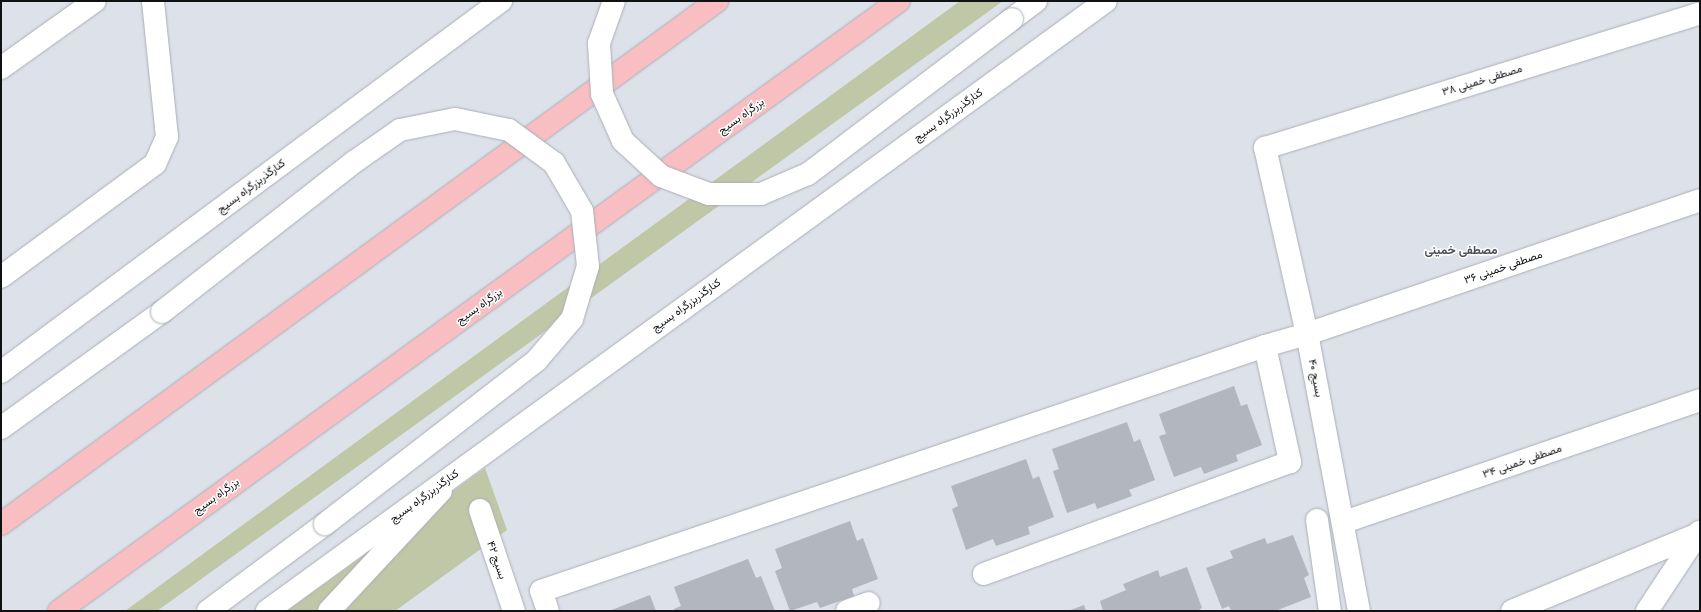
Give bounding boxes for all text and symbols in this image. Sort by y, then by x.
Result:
street label: مصطفی خمینی ۳۸ [1440,62,1524,98]
street label: کنارگذربزرگراه بسیج [911,86,985,144]
street label: بزرگراه بسیج [715,95,767,137]
street label: کنارگذربزرگراه بسیج [214,156,288,216]
district label: مصطفی خمینی [1424,243,1498,257]
street label: مصطفی خمینی ۳۶ [1462,247,1544,287]
street label: کنارگذربزرگراه بسیج [649,276,723,334]
street label: بزرگراه بسیج [453,285,505,327]
street label: بسیج ۴۰ [1306,358,1326,398]
street label: مصطفی خمینی ۳۴ [1481,441,1563,481]
street label: کنارگذربزرگراه بسیج [387,467,461,525]
street label: بزرگراه بسیج [190,475,242,517]
street label: بسیج ۴۲ [484,539,510,581]

